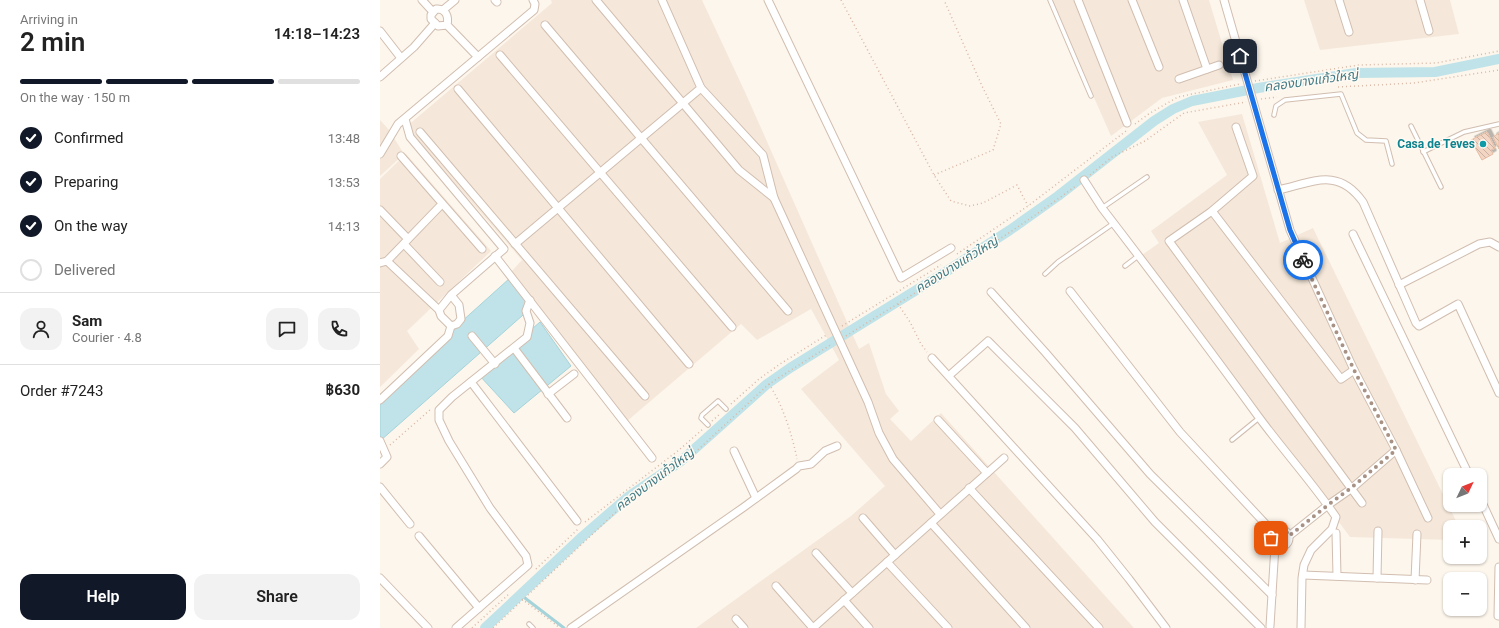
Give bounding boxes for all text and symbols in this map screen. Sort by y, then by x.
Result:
text: Arriving in [20,12,78,27]
text: 14:18–14:23 [274,25,360,43]
text: 2 min [20,27,85,57]
pin [1223,39,1257,73]
icon: home [1229,45,1251,67]
water label: คลองบางแก้วใหญ่ [1263,66,1361,95]
text: On the way · 150 m [20,90,130,105]
icon: check [20,127,42,149]
text: Confirmed [54,129,124,147]
text: 13:48 [328,131,360,146]
place label: Casa de Teves [1397,137,1475,151]
marker: Casa de Teves [1478,139,1488,149]
icon: check [20,171,42,193]
text: Preparing [54,173,118,191]
text: 13:53 [328,175,360,190]
icon: check [20,215,42,237]
text: On the way [54,217,128,235]
text: 14:13 [328,219,360,234]
water label: คลองบางแก้วใหญ่ [912,232,1002,296]
courier [1283,240,1323,280]
icon: bike [1292,249,1314,271]
text: Delivered [54,261,116,279]
button: person [20,308,62,350]
button: chat [266,308,308,350]
button: phone [318,308,360,350]
text: Sam [72,312,102,330]
text: Courier · 4.8 [72,330,142,345]
text: ฿630 [325,381,360,399]
text: Order #7243 [20,382,103,400]
water label: คลองบางแก้วใหญ่ [612,444,698,514]
north arrow [1443,468,1487,512]
map controls [1443,468,1487,616]
button: + [1443,520,1487,564]
pin [1254,521,1288,555]
icon: bag [1260,527,1282,549]
button: − [1443,572,1487,616]
button: Help [20,574,186,620]
button: Share [194,574,360,620]

